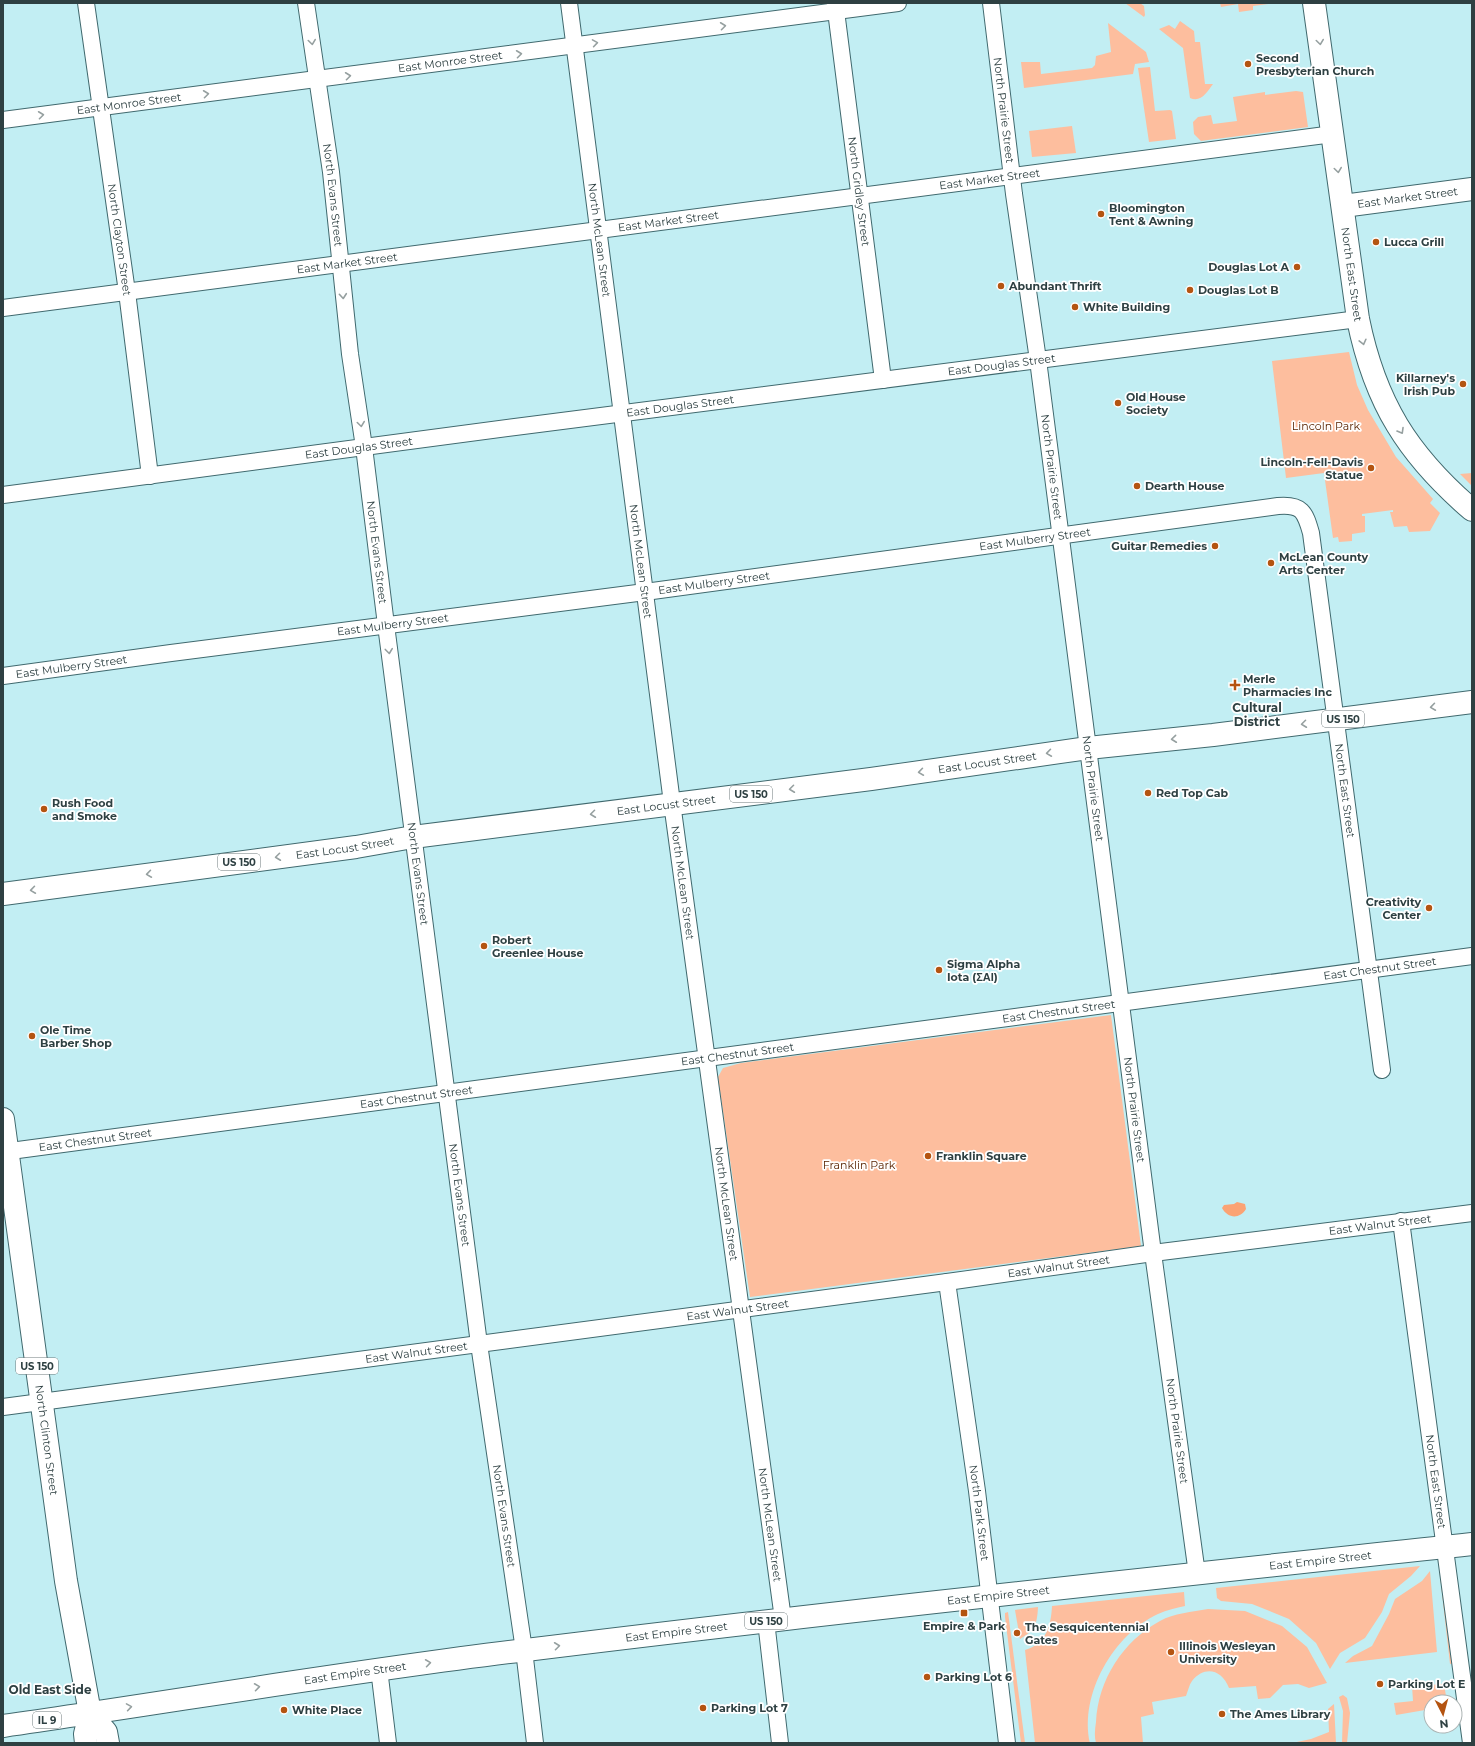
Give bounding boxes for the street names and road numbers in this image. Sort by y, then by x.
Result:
street label: East Monroe Street [397,48,504,75]
street label: North Prairie Street [991,57,1017,164]
street label: East Monroe Street [76,90,183,117]
street label: North Gridley Street [845,136,873,248]
street label: North Evans Street [320,143,346,248]
street label: East Market Street [938,165,1041,192]
street label: North McLean Street [585,182,614,298]
street label: North Clayton Street [105,183,134,297]
street label: East Market Street [1356,184,1459,211]
street label: East Market Street [617,207,720,234]
street label: North East Street [1338,226,1365,323]
street label: East Market Street [296,249,399,277]
street label: East Douglas Street [947,351,1057,379]
street label: East Douglas Street [625,392,735,420]
street label: North Prairie Street [1038,413,1066,521]
street label: East Douglas Street [304,434,414,462]
street label: North Evans Street [364,500,390,605]
street label: North McLean Street [627,503,655,620]
street label: East Mulberry Street [978,524,1092,554]
street label: East Mulberry Street [657,568,771,597]
street label: East Mulberry Street [336,610,450,639]
street label: East Mulberry Street [15,652,128,681]
road number: US 150 [1322,711,1364,727]
street label: North Prairie Street [1079,735,1107,843]
street label: North East Street [1332,743,1358,839]
street label: East Locust Street [937,748,1038,776]
road number: US 150 [730,786,772,802]
street label: East Locust Street [616,792,717,818]
street label: North Evans Street [405,821,432,927]
street label: North McLean Street [668,825,698,941]
street label: East Locust Street [295,833,396,862]
road number: US 150 [218,854,260,870]
street label: East Chestnut Street [1322,954,1438,983]
street label: East Chestnut Street [1001,997,1116,1026]
street label: East Chestnut Street [680,1039,795,1068]
street label: North Prairie Street [1121,1056,1148,1164]
street label: East Chestnut Street [359,1082,474,1111]
street label: East Chestnut Street [38,1125,153,1154]
street label: North Evans Street [446,1143,473,1248]
street label: North McLean Street [712,1146,741,1262]
street label: East Walnut Street [1328,1211,1433,1238]
street label: East Walnut Street [1007,1252,1111,1280]
street label: East Walnut Street [686,1296,790,1323]
street label: East Walnut Street [364,1338,469,1366]
road number: US 150 [16,1358,58,1374]
street label: North Prairie Street [1163,1377,1192,1485]
street label: North Clinton Street [32,1384,61,1497]
street label: North East Street [1423,1434,1449,1530]
street label: North Evans Street [490,1464,519,1569]
street label: North Park Street [966,1464,992,1562]
street label: North McLean Street [755,1467,785,1583]
street label: East Empire Street [1268,1548,1373,1573]
street label: East Empire Street [946,1583,1051,1608]
road number: US 150 [745,1613,787,1629]
street label: East Empire Street [624,1619,729,1645]
street label: East Empire Street [303,1659,408,1687]
road number: IL 9 [33,1712,61,1728]

